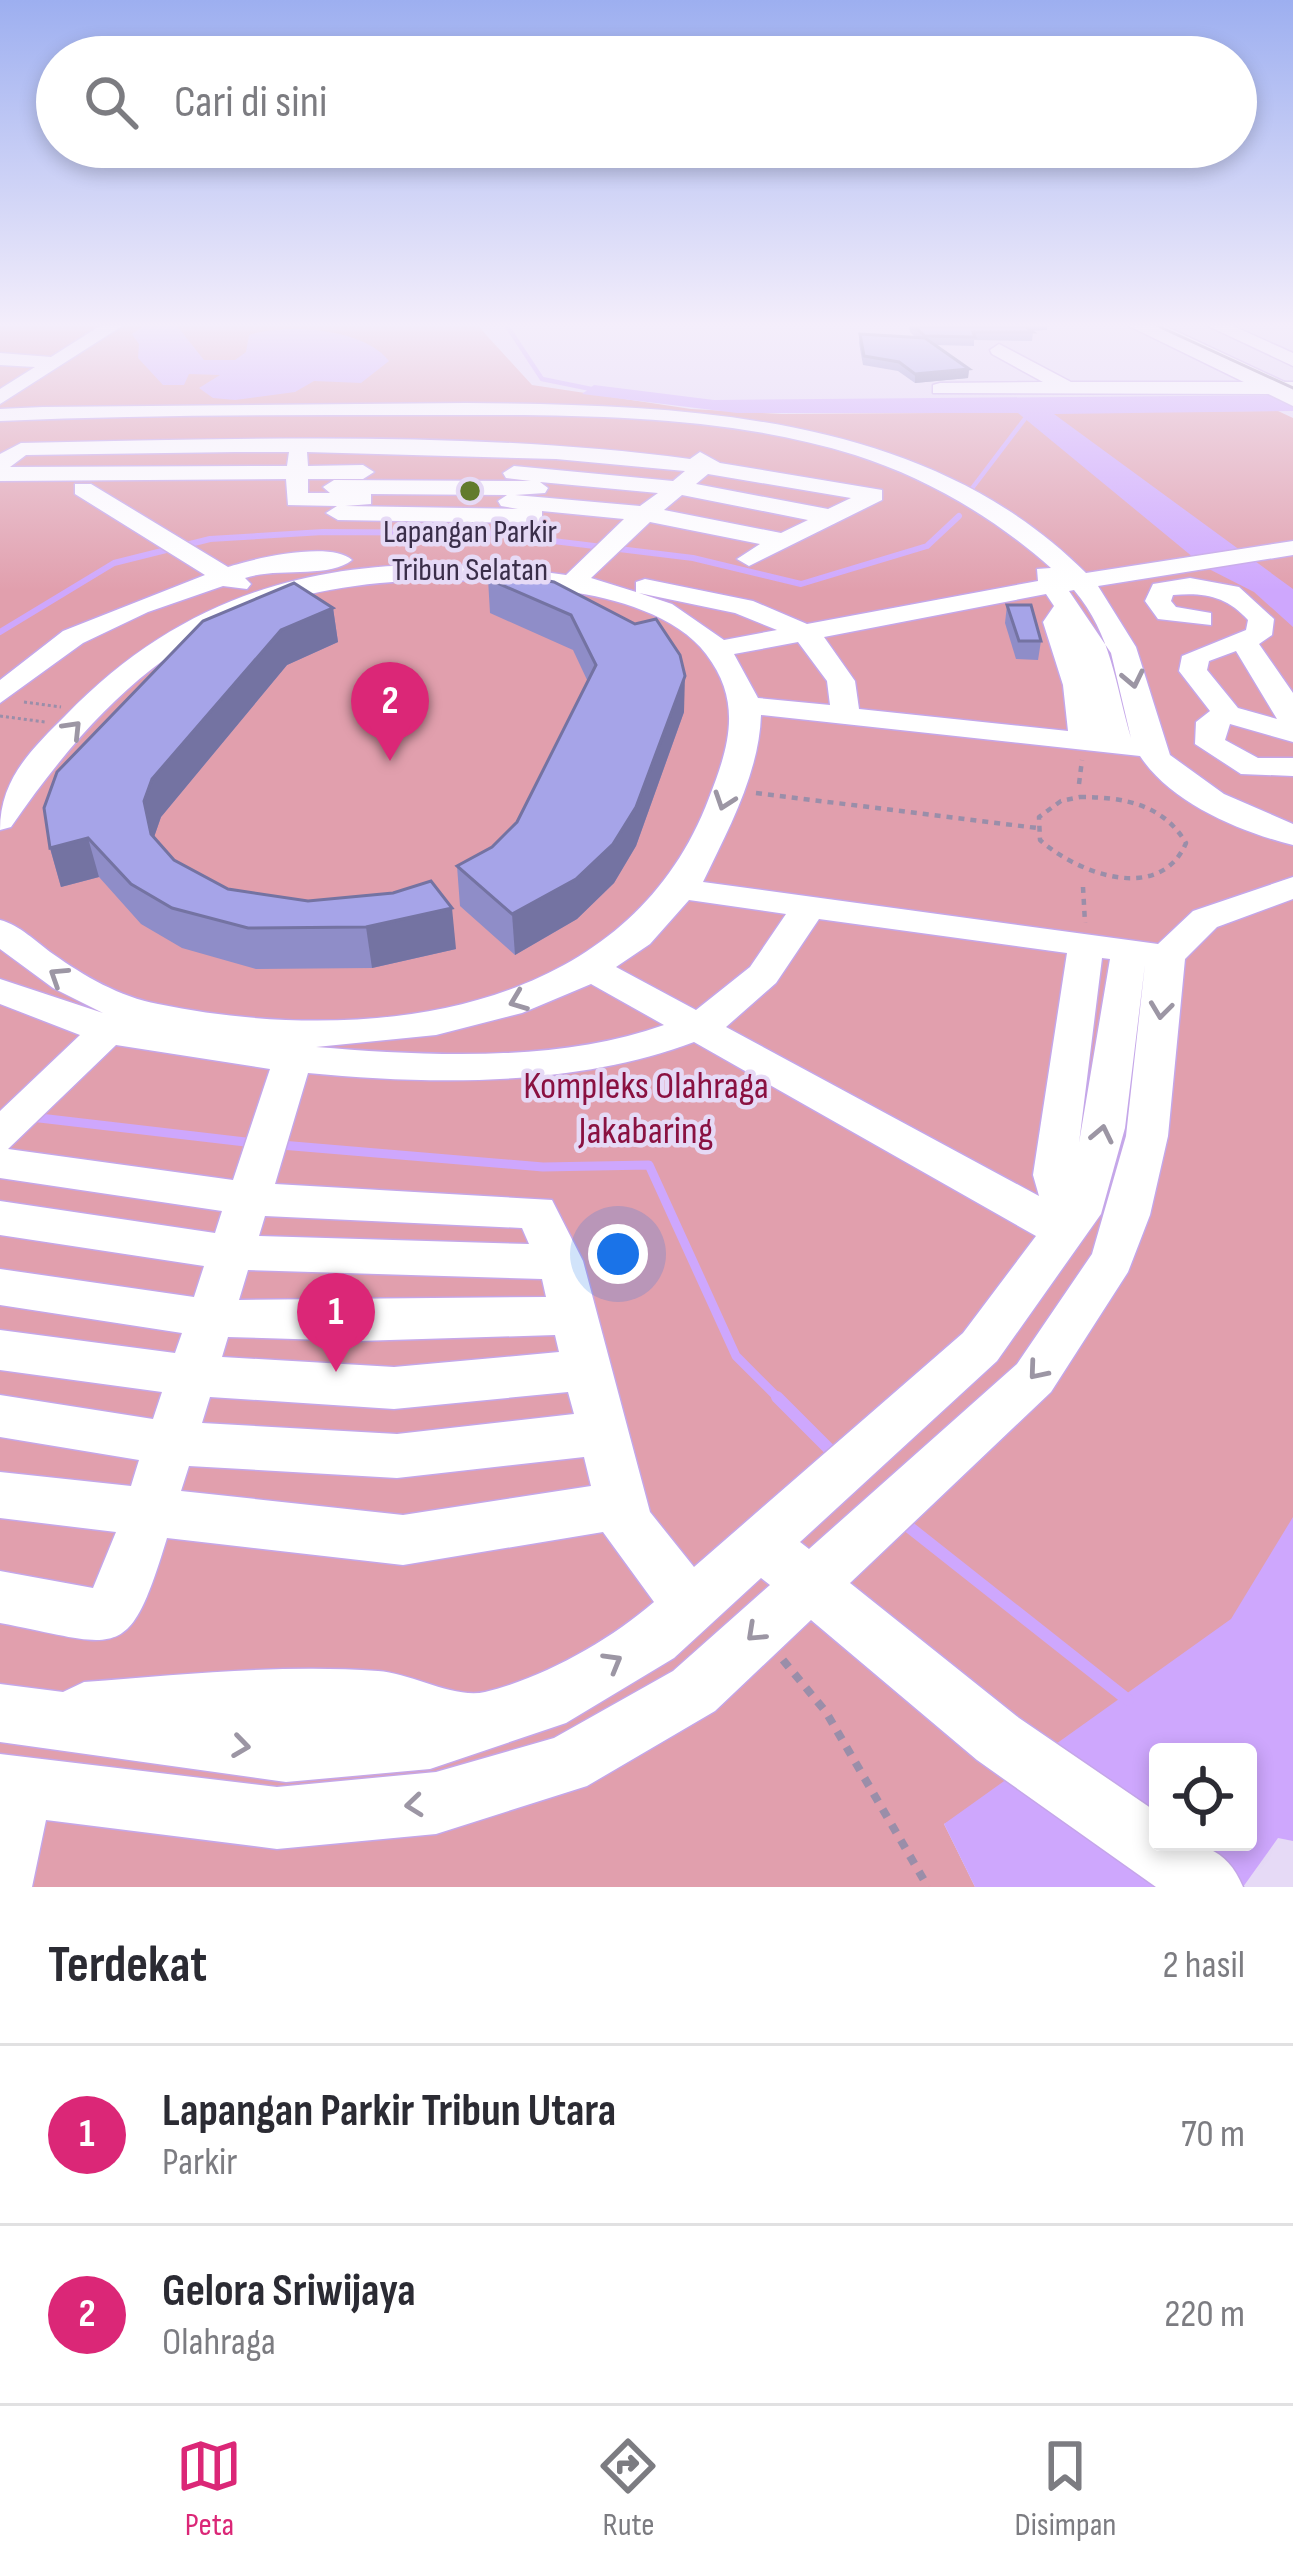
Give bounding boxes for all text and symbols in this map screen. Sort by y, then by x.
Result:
search box [36,36,1257,168]
icon: search [78,69,144,135]
text: Cari di sini [174,75,327,130]
marker: Lapangan Parkir Tribun Selatan [457,478,483,504]
place label: Lapangan Parkir Tribun Selatan [383,512,557,590]
pin: 2 [351,662,429,761]
one-way arrow [1119,669,1144,689]
one-way arrow [58,721,80,743]
one-way arrow [713,789,738,810]
one-way arrow [49,968,71,990]
one-way arrow [508,986,529,1011]
one-way arrow [1149,1000,1175,1020]
park label: Kompleks Olahraga Jakabaring [523,1063,769,1155]
one-way arrow [1088,1124,1113,1144]
your location [588,1224,648,1284]
pin: 1 [297,1273,375,1372]
one-way arrow [1030,1357,1052,1379]
one-way arrow [747,1618,769,1640]
one-way arrow [601,1654,622,1677]
one-way arrow [231,1732,251,1758]
map controls [1149,1743,1257,1851]
button: locate [1149,1743,1257,1851]
one-way arrow [404,1792,423,1817]
text: Terdekat [48,1935,207,1996]
text: 2 hasil [1163,1942,1245,1989]
text: Lapangan Parkir Tribun Utara [162,2084,616,2139]
text: 1 [79,2111,95,2158]
text: 70 m [1181,2111,1245,2158]
text: Parkir [162,2139,238,2186]
text: Gelora Sriwijaya [162,2264,416,2319]
text: 2 [78,2291,96,2338]
text: 220 m [1164,2291,1245,2338]
text: Olahraga [162,2319,276,2366]
tab: Peta [176,2433,242,2545]
tab: Rute [595,2433,661,2545]
tab: Disimpan [1014,2433,1116,2545]

